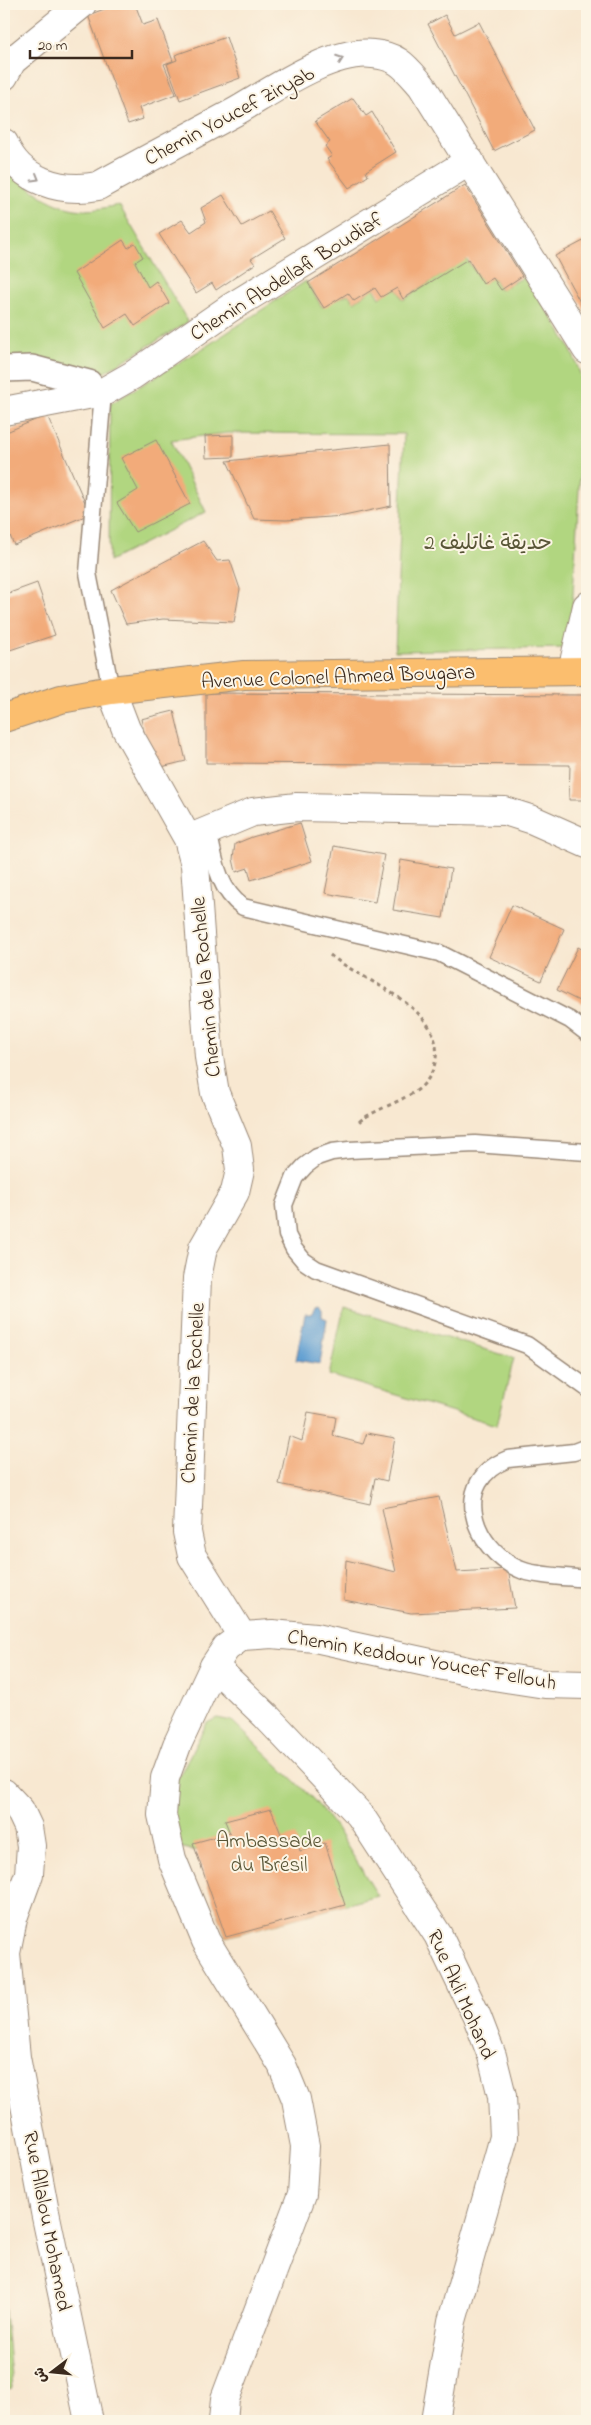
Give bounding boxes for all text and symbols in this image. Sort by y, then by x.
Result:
scale bar [30,28,132,60]
text: 20 m [38,35,68,57]
one-way arrow [335,55,343,65]
street label: Chemin Youcef Ziryab [140,59,321,176]
one-way arrow [31,172,40,182]
street label: Chemin Abdellafi Boudiaf [185,206,390,349]
park label: حديقة غاتليف 2 [424,529,552,559]
street label: Avenue Colonel Ahmed Bougara [201,658,476,700]
street label: Chemin de la Rochelle [184,895,230,1078]
street label: Chemin de la Rochelle [174,1301,214,1484]
street label: Chemin Keddour Youcef Fellouh [285,1622,559,1699]
park label: Ambassade du Brésil [216,1827,322,1881]
street label: Rue Akli Mohand [418,1925,502,2065]
street label: Rue Allalou Mohamed [14,2129,78,2314]
north arrow [28,2348,78,2398]
text: ش [29,2365,53,2385]

